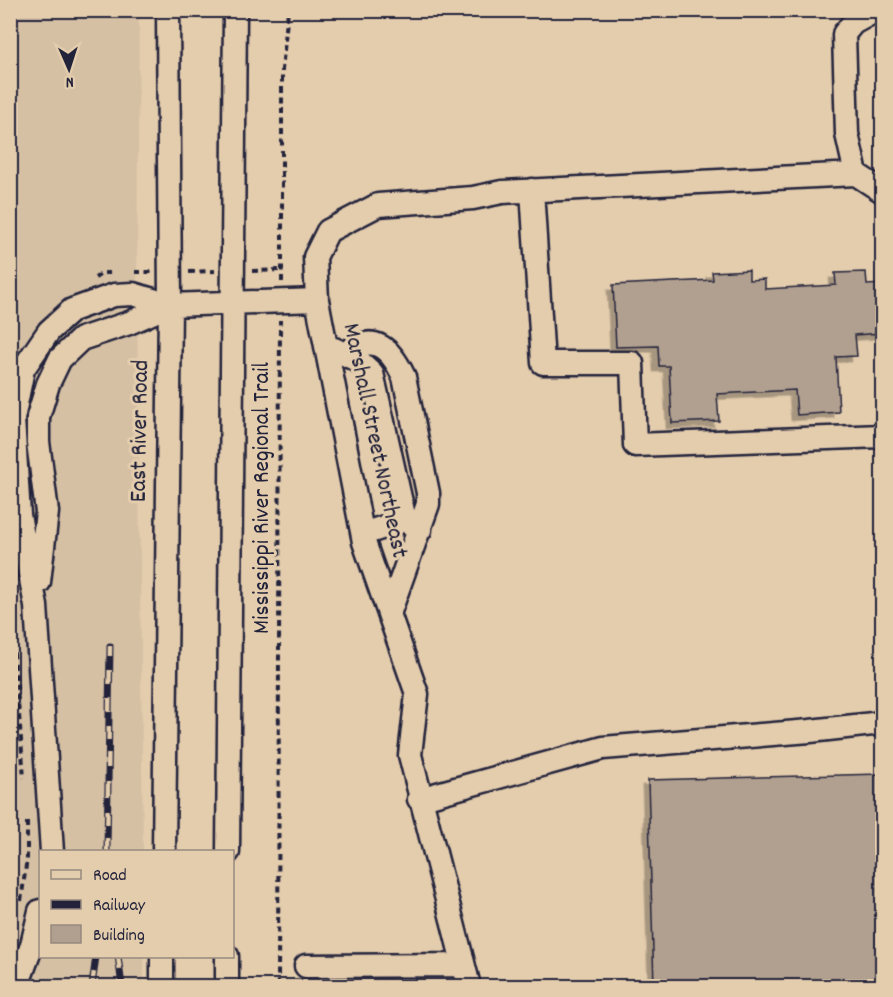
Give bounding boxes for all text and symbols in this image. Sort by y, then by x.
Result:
north arrow [39,39,99,99]
text: N [65,70,74,93]
street label: Marshall Street Northeast [332,320,416,562]
street label: East River Road [123,359,159,503]
street label: Mississippi River Regional Trail [246,362,280,634]
legend [39,850,234,958]
text: Road [93,864,127,889]
text: Railway [93,894,146,919]
text: Building [93,924,145,949]

